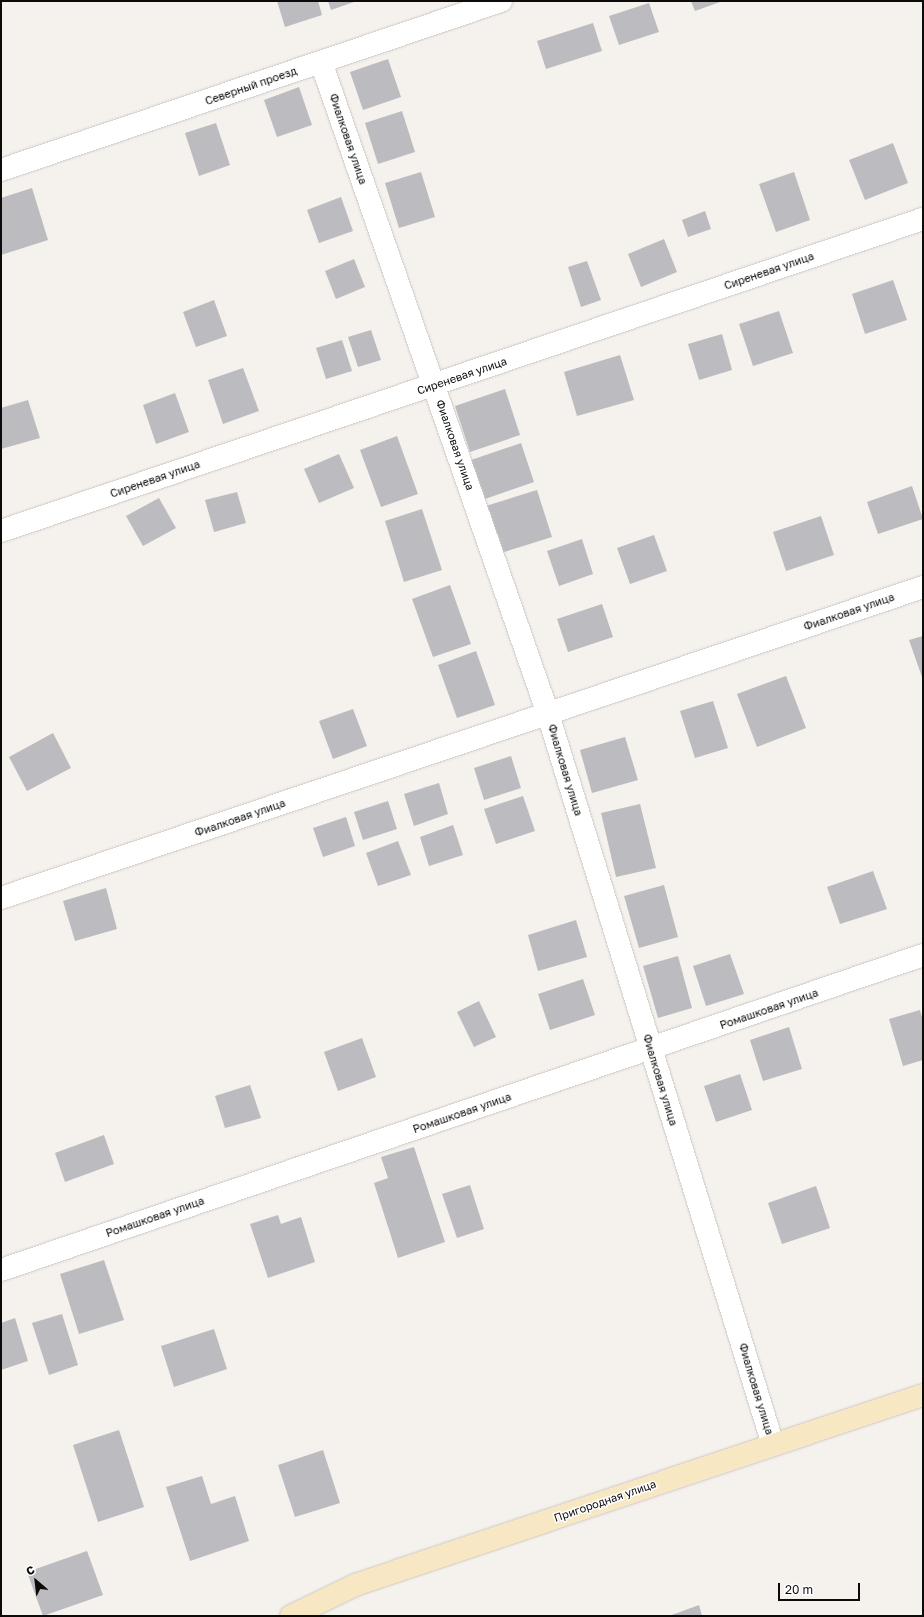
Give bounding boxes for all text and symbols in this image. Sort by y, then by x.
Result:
street label: Северный проезд [203,64,299,108]
street label: Фиалковая улица [326,92,370,186]
street label: Сиреневая улица [722,249,816,293]
street label: Сиреневая улица [415,354,509,398]
street label: Фиалковая улица [433,398,477,492]
street label: Сиреневая улица [108,457,202,501]
street label: Фиалковая улица [802,590,896,634]
street label: Фиалковая улица [545,723,585,817]
street label: Фиалковая улица [193,796,287,840]
street label: Ромашковая улица [718,986,820,1032]
street label: Фиалковая улица [640,1033,680,1127]
street label: Ромашковая улица [411,1090,513,1136]
street label: Ромашковая улица [104,1194,206,1240]
street label: Фиалковая улица [736,1342,776,1436]
street label: Пригородная улица [552,1477,658,1525]
north arrow [16,1561,56,1601]
text: С [24,1562,37,1578]
scale bar [780,1575,862,1601]
text: 20 m [785,1582,813,1597]

